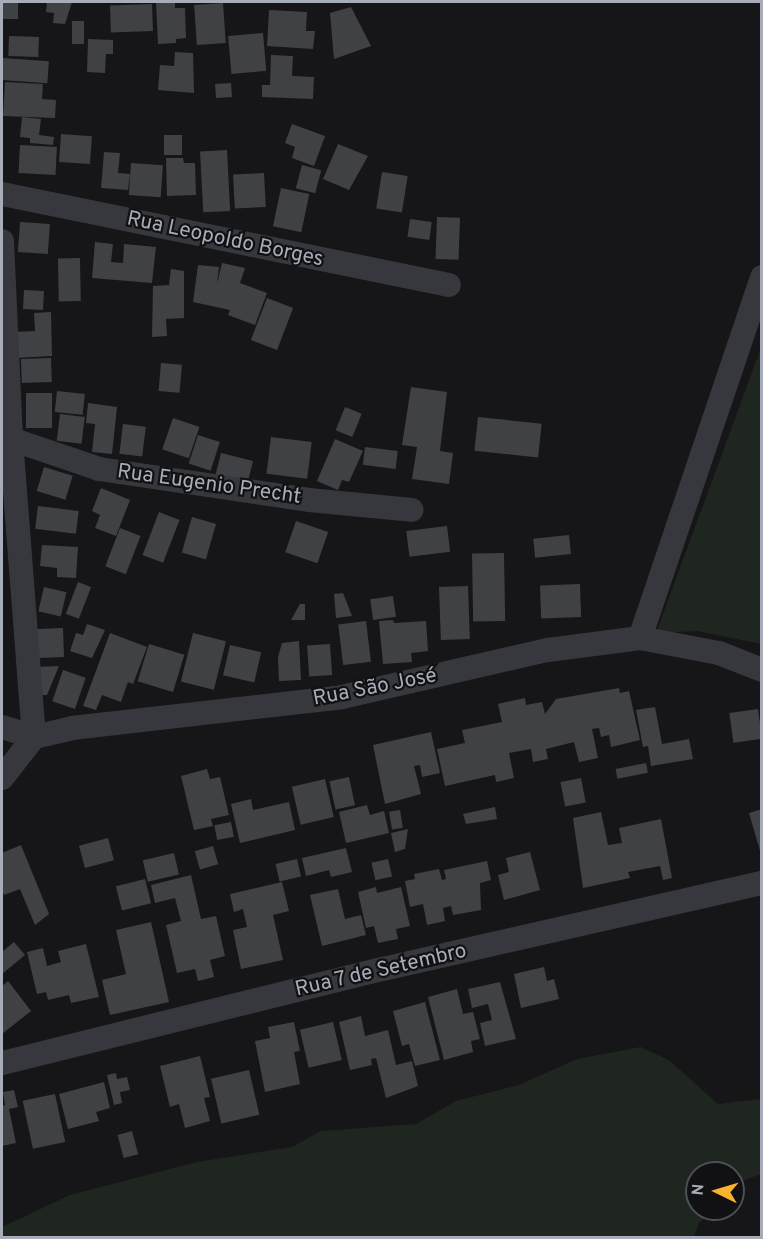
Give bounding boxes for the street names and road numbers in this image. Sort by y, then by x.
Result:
street label: Rua Leopoldo Borges [124,207,326,273]
street label: Rua Eugenio Precht [115,460,303,510]
street label: Rua São José [311,664,439,712]
street label: Rua 7 de Setembro [292,939,470,1003]

